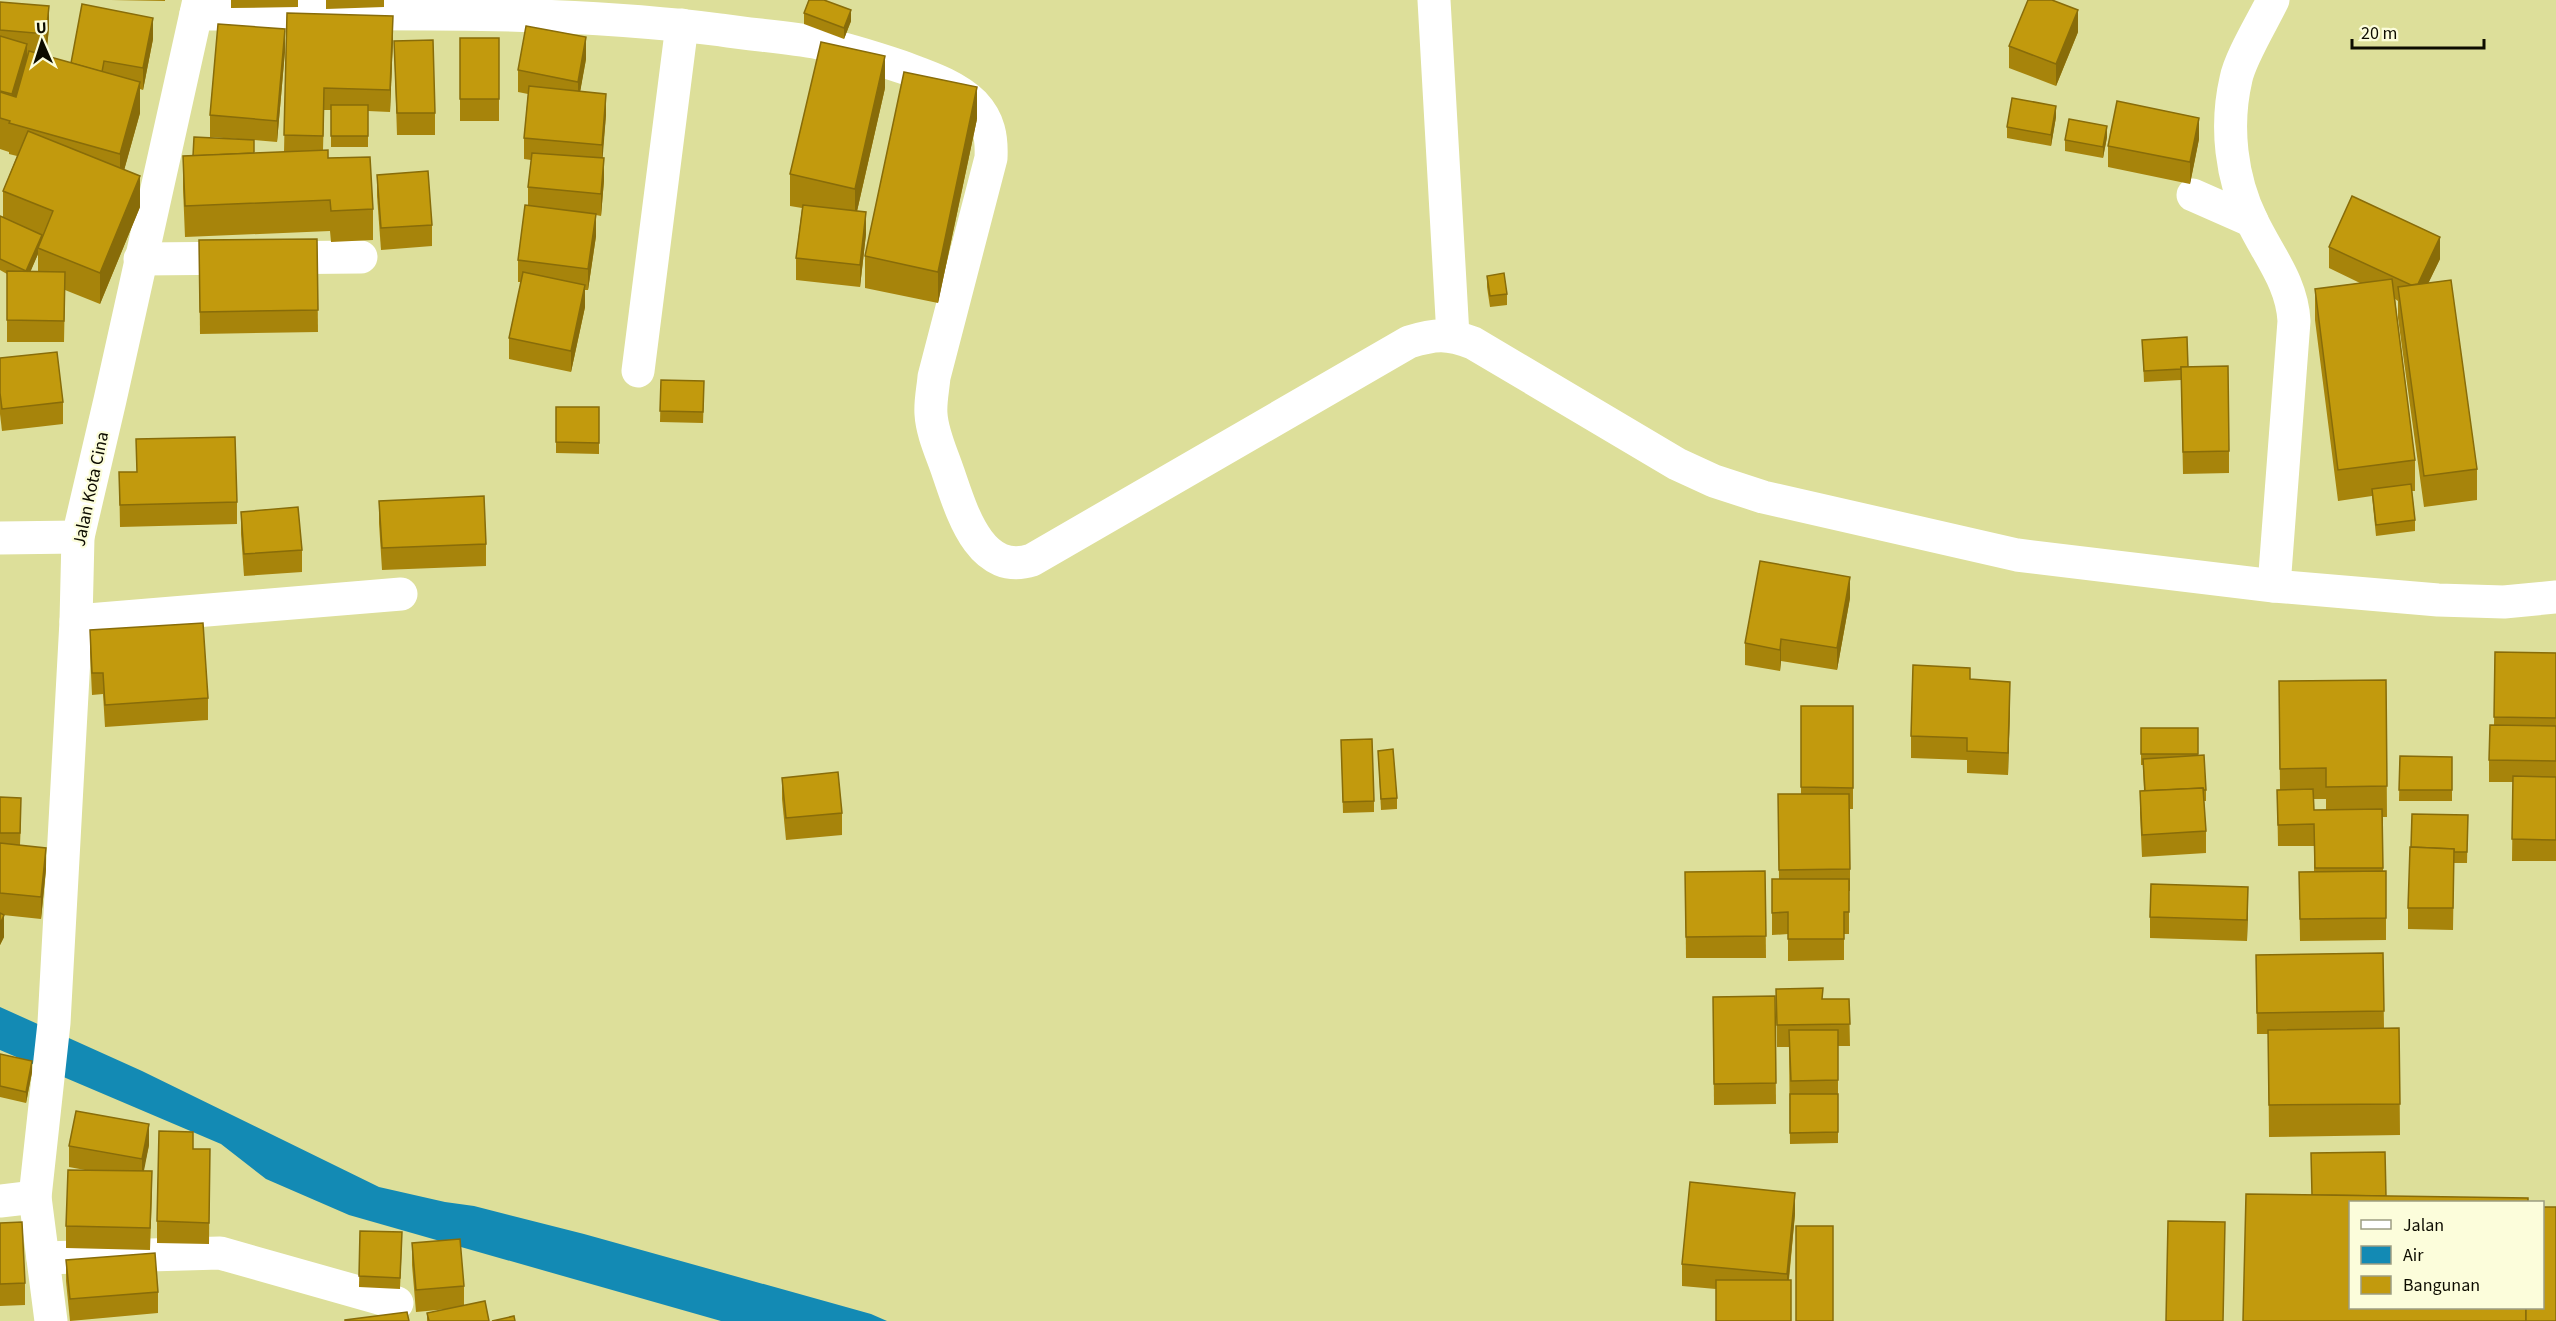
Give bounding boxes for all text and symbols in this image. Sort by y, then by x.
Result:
north arrow [12,12,72,72]
scale bar [2352,12,2484,50]
text: U [35,17,47,39]
text: 20 m [2361,21,2397,46]
street label: Jalan Kota Cina [67,429,115,549]
legend [2349,1201,2544,1309]
text: Jalan [2403,1213,2444,1238]
text: Air [2403,1243,2424,1268]
text: Bangunan [2403,1273,2480,1298]

